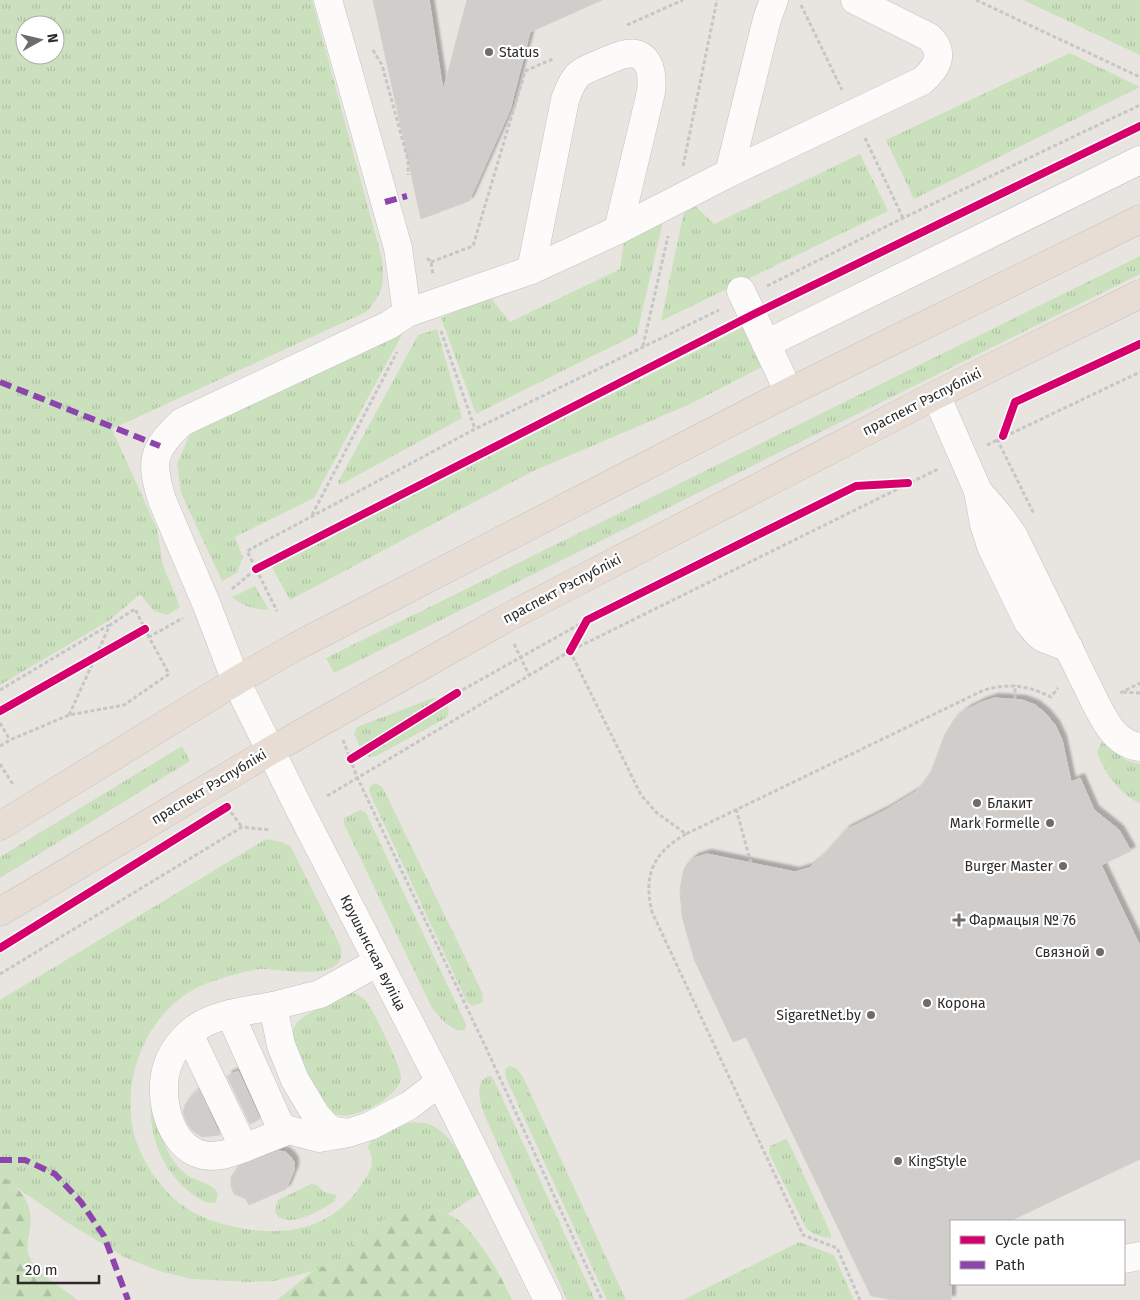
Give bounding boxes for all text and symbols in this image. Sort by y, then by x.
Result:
north arrow [15,15,65,65]
text: N [43,32,61,44]
place label: Status [499,44,539,61]
marker: Status [483,46,495,58]
street label: праспект Рэспублікі [860,365,984,439]
street label: праспект Рэспублікі [500,551,624,627]
street label: праспект Рэспублікі [148,746,270,828]
place label: Блакит [987,795,1033,812]
marker: Блакит [971,797,983,809]
place label: Mark Formelle [950,815,1040,832]
marker: Mark Formelle [1044,817,1056,829]
place label: Burger Master [965,858,1054,875]
marker: Burger Master [1057,860,1069,872]
street label: Крушынская вуліца [336,892,410,1014]
place label: Фармацыя № 76 [969,912,1076,929]
marker: Фармацыя № 76 [953,914,965,926]
place label: Связной [1035,944,1090,961]
marker: Связной [1094,946,1106,958]
place label: Корона [937,995,986,1012]
marker: Корона [921,997,933,1009]
place label: SigaretNet.by [776,1007,861,1024]
marker: SigaretNet.by [865,1009,877,1021]
place label: KingStyle [908,1153,967,1170]
marker: KingStyle [892,1155,904,1167]
legend [950,1220,1125,1285]
text: Cycle path [995,1231,1065,1249]
scale bar [18,1252,99,1284]
text: Path [995,1256,1025,1274]
text: 20 m [25,1261,58,1279]

